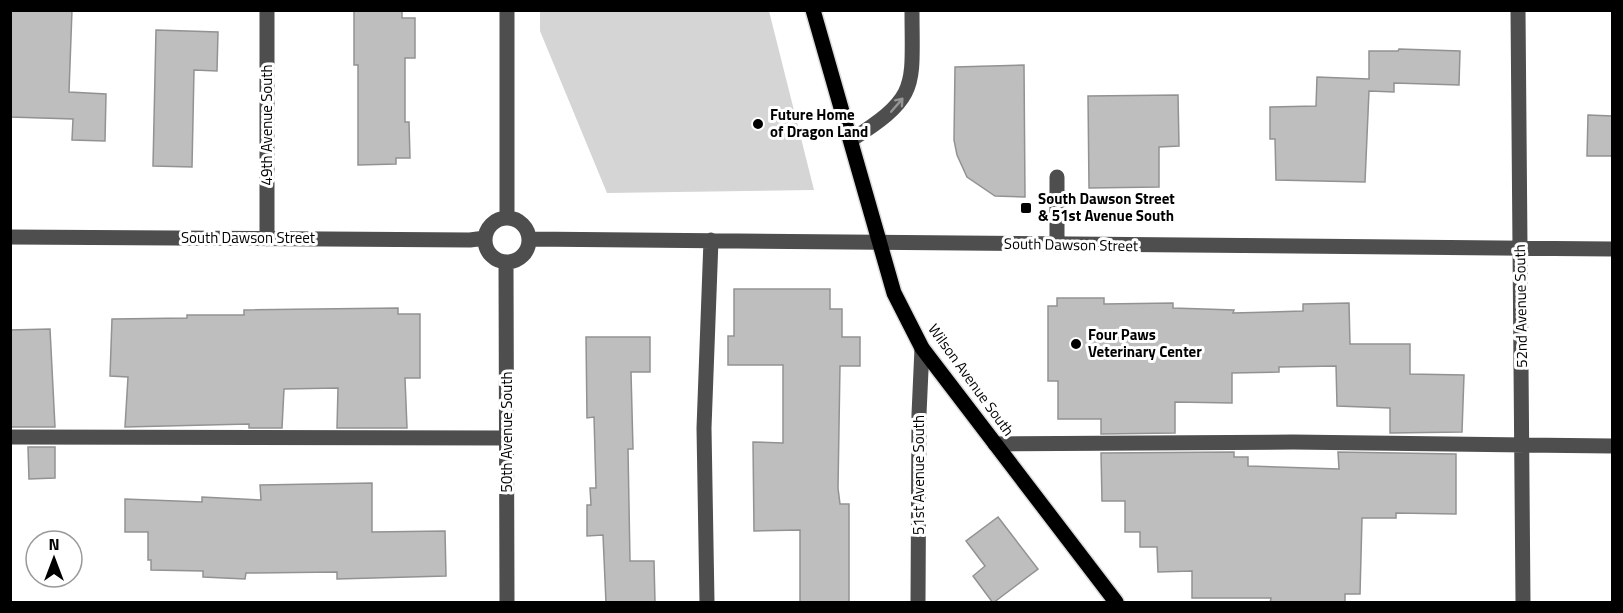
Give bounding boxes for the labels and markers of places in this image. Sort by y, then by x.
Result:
place label: Future Home of Dragon Land [770,103,868,143]
marker: Future Home of Dragon Land [751,117,765,131]
place label: South Dawson Street & 51st Avenue South [1038,187,1175,227]
marker: South Dawson Street & 51st Avenue South [1019,201,1033,215]
place label: Four Paws Veterinary Center [1088,323,1202,363]
marker: Four Paws Veterinary Center [1069,337,1083,351]

